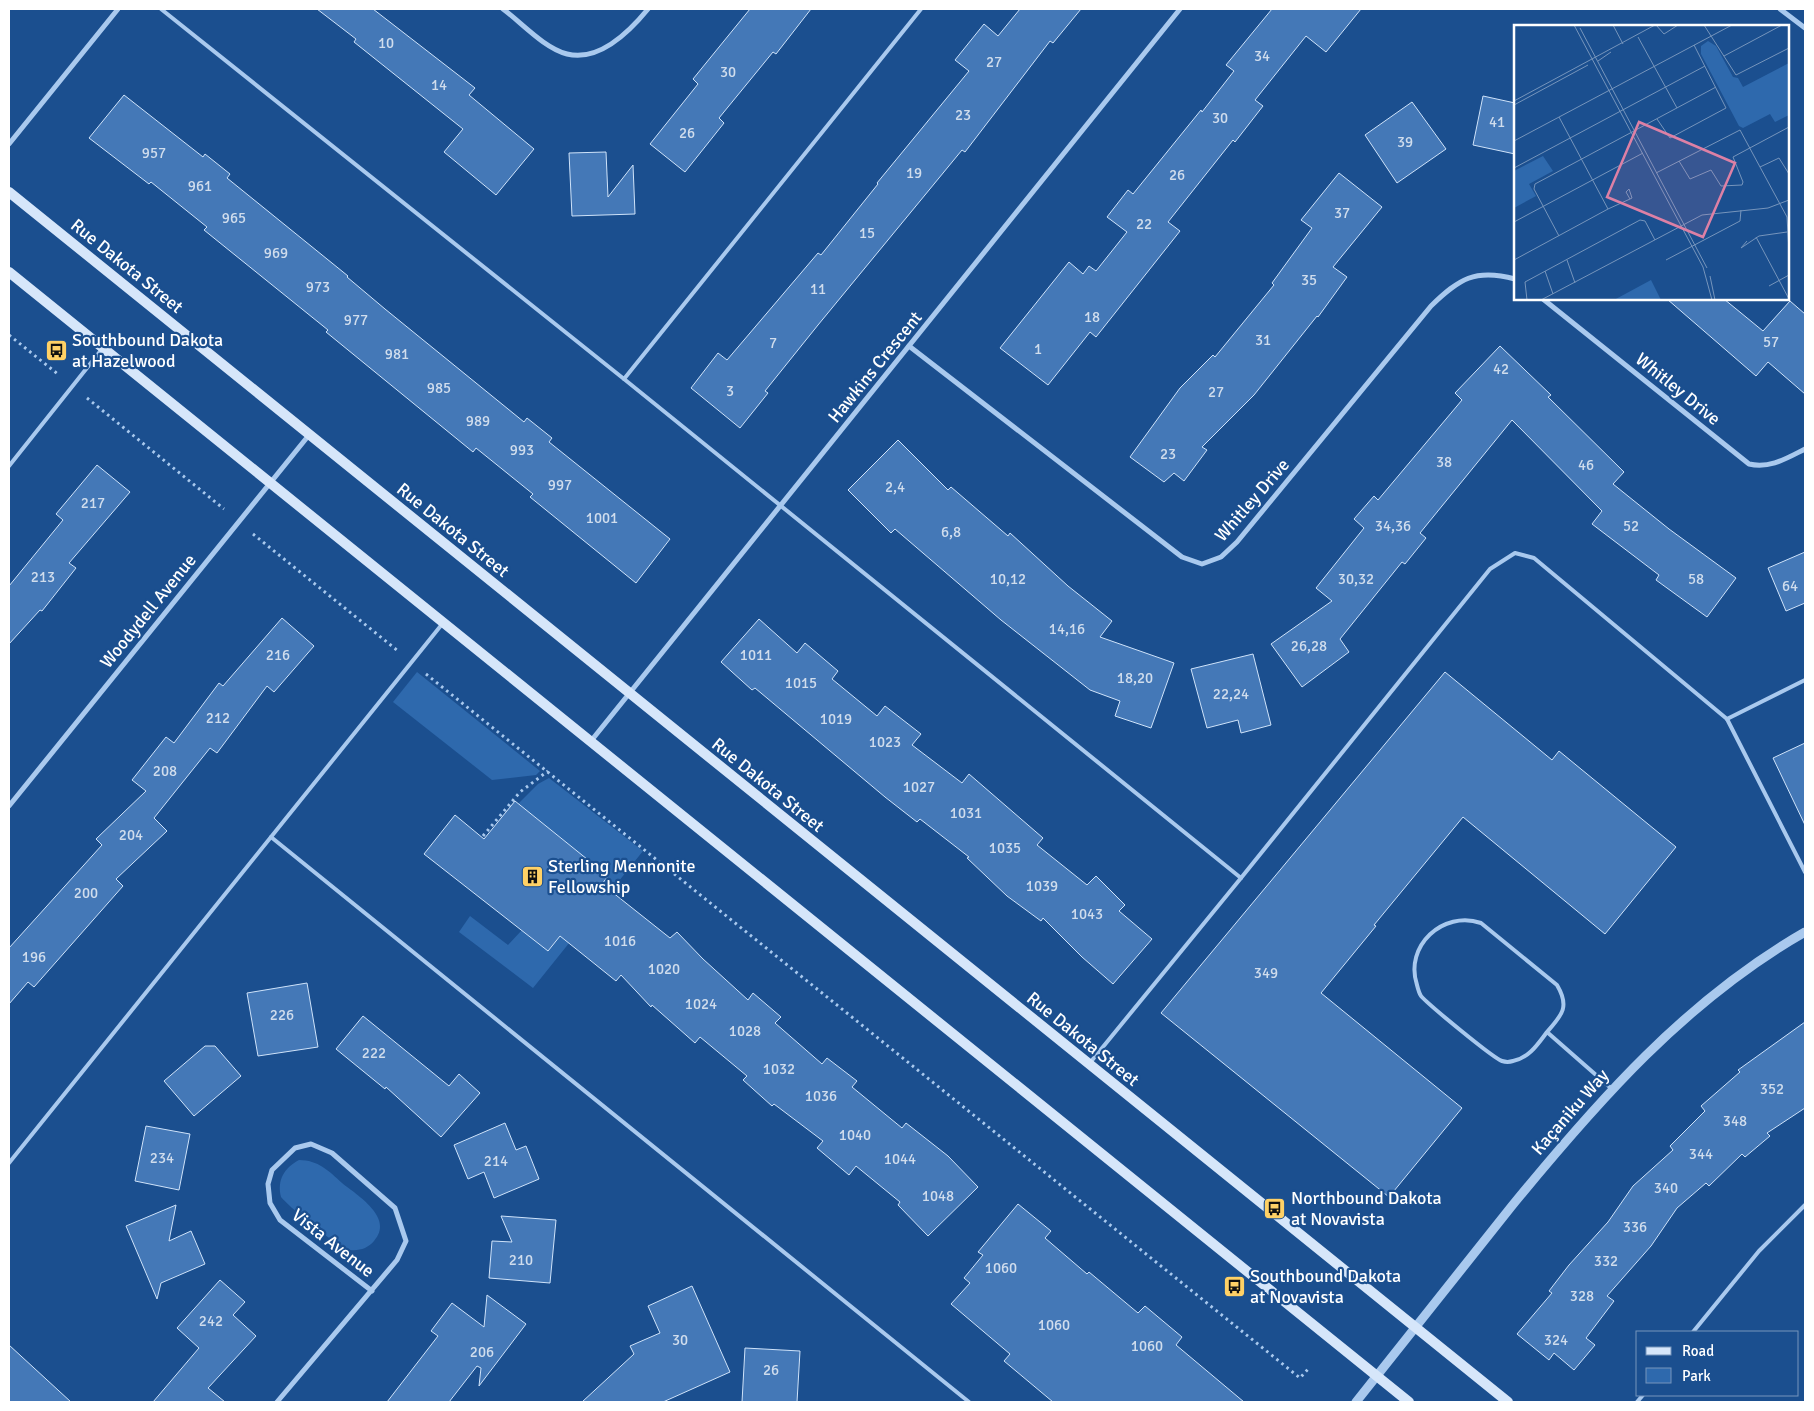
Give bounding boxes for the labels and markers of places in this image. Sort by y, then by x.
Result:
place label: Southbound Dakota at Hazelwood [72,329,223,372]
bus stop icon: Southbound Dakota at Hazelwood [44,338,68,362]
place label: Sterling Mennonite Fellowship [548,855,695,898]
building icon: Sterling Mennonite Fellowship [520,864,544,888]
place label: Northbound Dakota at Novavista [1291,1187,1442,1230]
bus stop icon: Northbound Dakota at Novavista [1263,1196,1287,1220]
place label: Southbound Dakota at Novavista [1250,1265,1401,1308]
bus stop icon: Southbound Dakota at Novavista [1222,1274,1246,1298]

